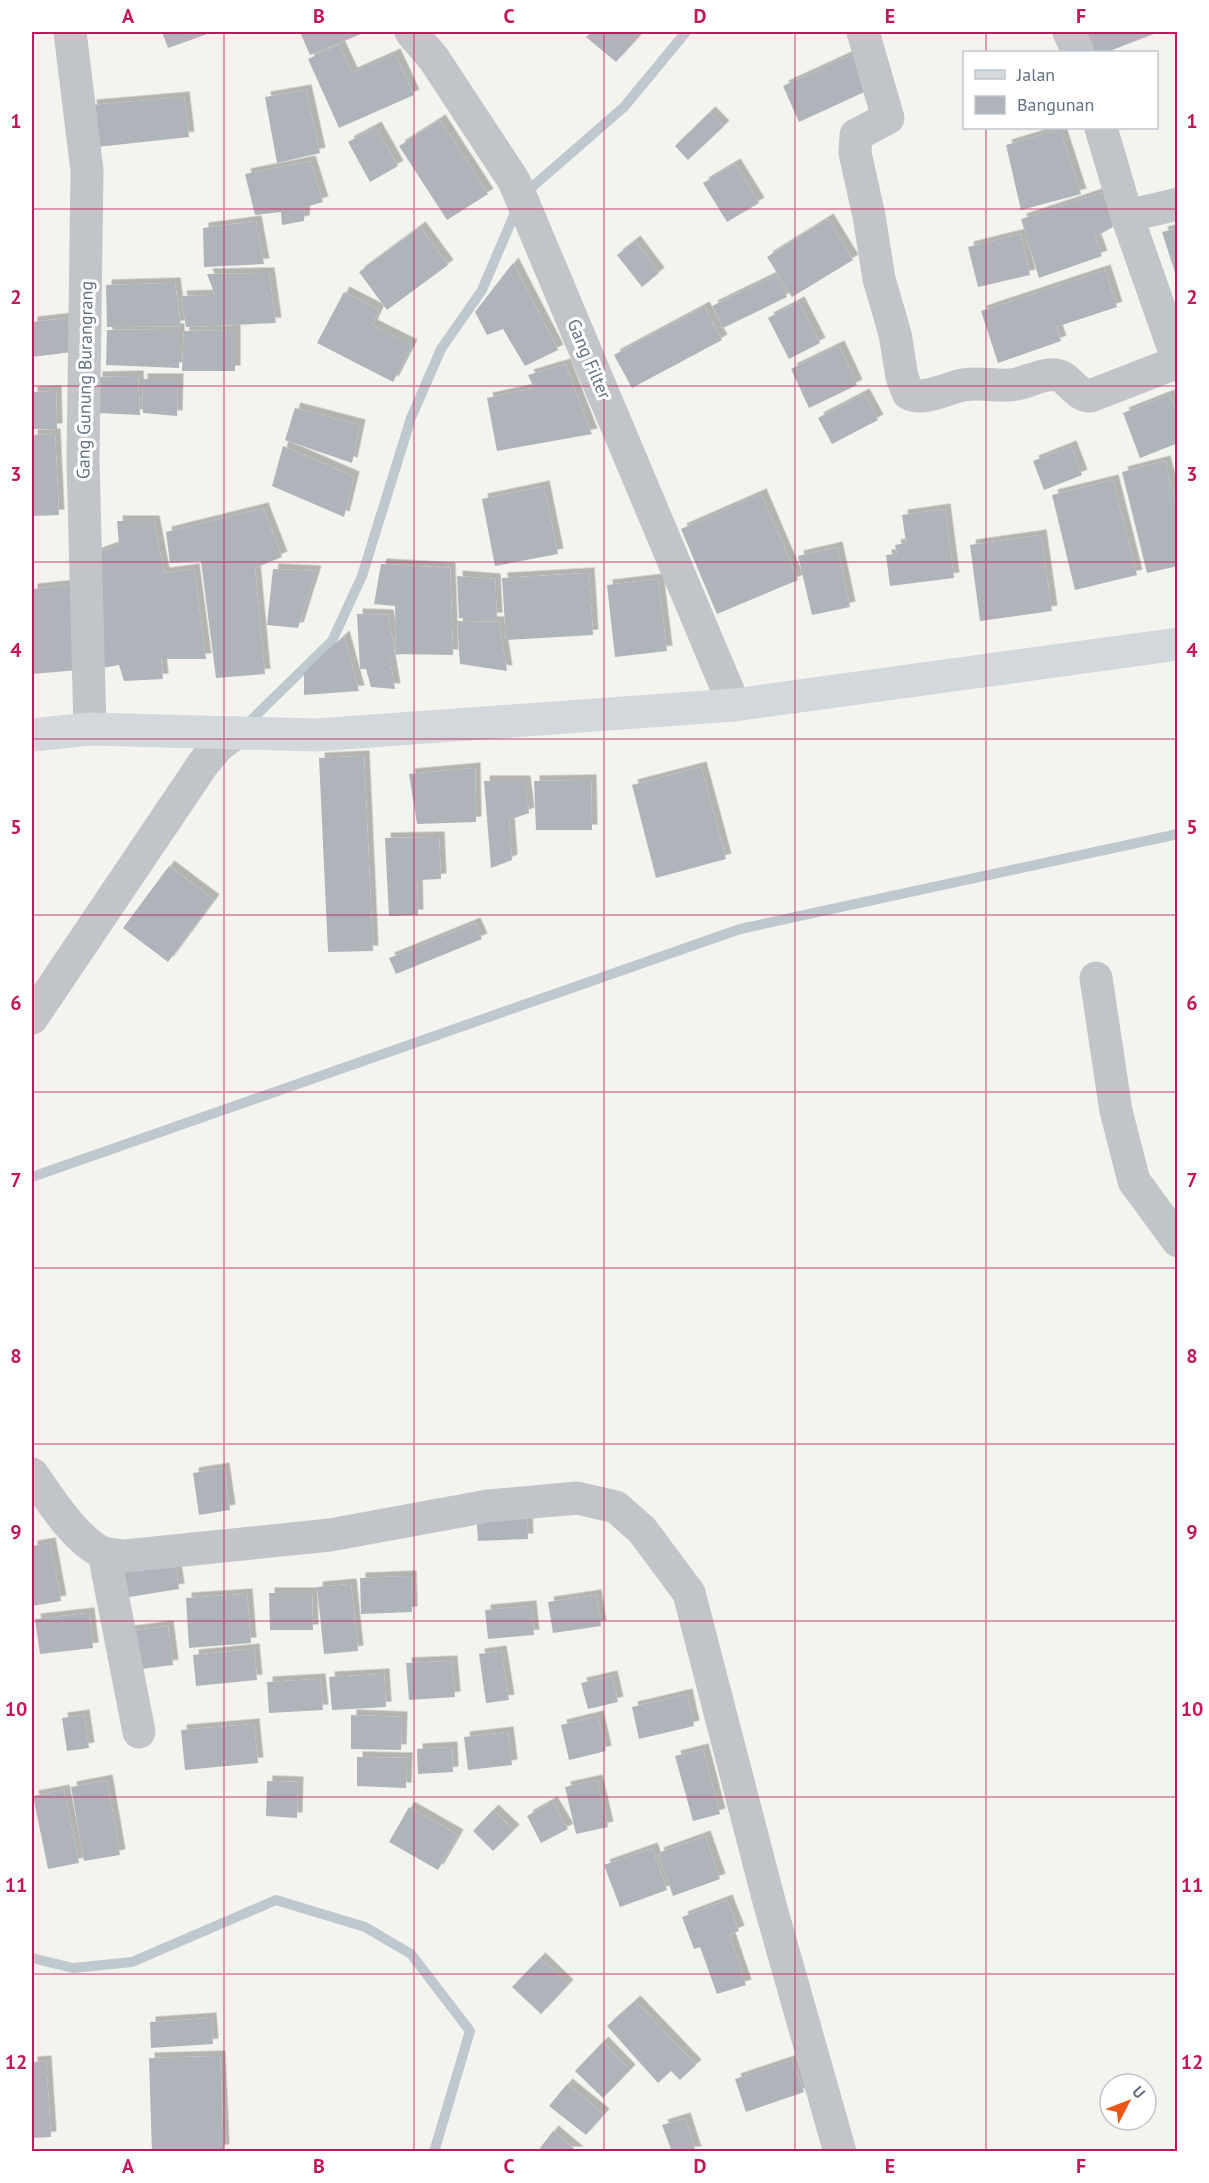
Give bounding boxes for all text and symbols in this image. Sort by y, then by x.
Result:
text: A [122,3,135,29]
text: B [313,3,325,29]
text: C [503,3,515,29]
text: D [694,3,707,29]
text: E [885,3,895,29]
text: F [1076,3,1086,29]
legend [963,51,1158,129]
text: Jalan [1016,63,1055,86]
text: Bangunan [1017,93,1094,116]
text: 1 [10,108,22,134]
text: 1 [1186,108,1198,134]
street label: Gang Gunung Burangrang [71,281,98,479]
text: 2 [10,284,22,310]
text: 2 [1186,284,1198,310]
street label: Gang Filter [562,315,617,402]
text: 3 [10,461,22,487]
text: 3 [1186,461,1198,487]
text: 4 [10,637,22,663]
text: 4 [1186,637,1198,663]
text: 5 [10,814,22,840]
text: 5 [1186,814,1198,840]
text: 6 [10,990,22,1016]
text: 6 [1186,990,1198,1016]
text: 7 [10,1167,22,1193]
text: 7 [1186,1167,1198,1193]
text: 8 [10,1343,22,1369]
text: 8 [1186,1343,1198,1369]
text: 9 [10,1519,22,1545]
text: 9 [1186,1519,1198,1545]
text: 10 [5,1696,27,1722]
text: 10 [1181,1696,1203,1722]
text: 11 [5,1872,27,1898]
text: 11 [1181,1872,1203,1898]
text: 12 [5,2049,27,2075]
text: 12 [1181,2049,1203,2075]
north arrow [1098,2072,1158,2132]
text: U [1128,2082,1150,2102]
text: A [122,2153,135,2179]
text: B [313,2153,325,2179]
text: C [503,2153,515,2179]
text: D [694,2153,707,2179]
text: E [885,2153,895,2179]
text: F [1076,2153,1086,2179]

